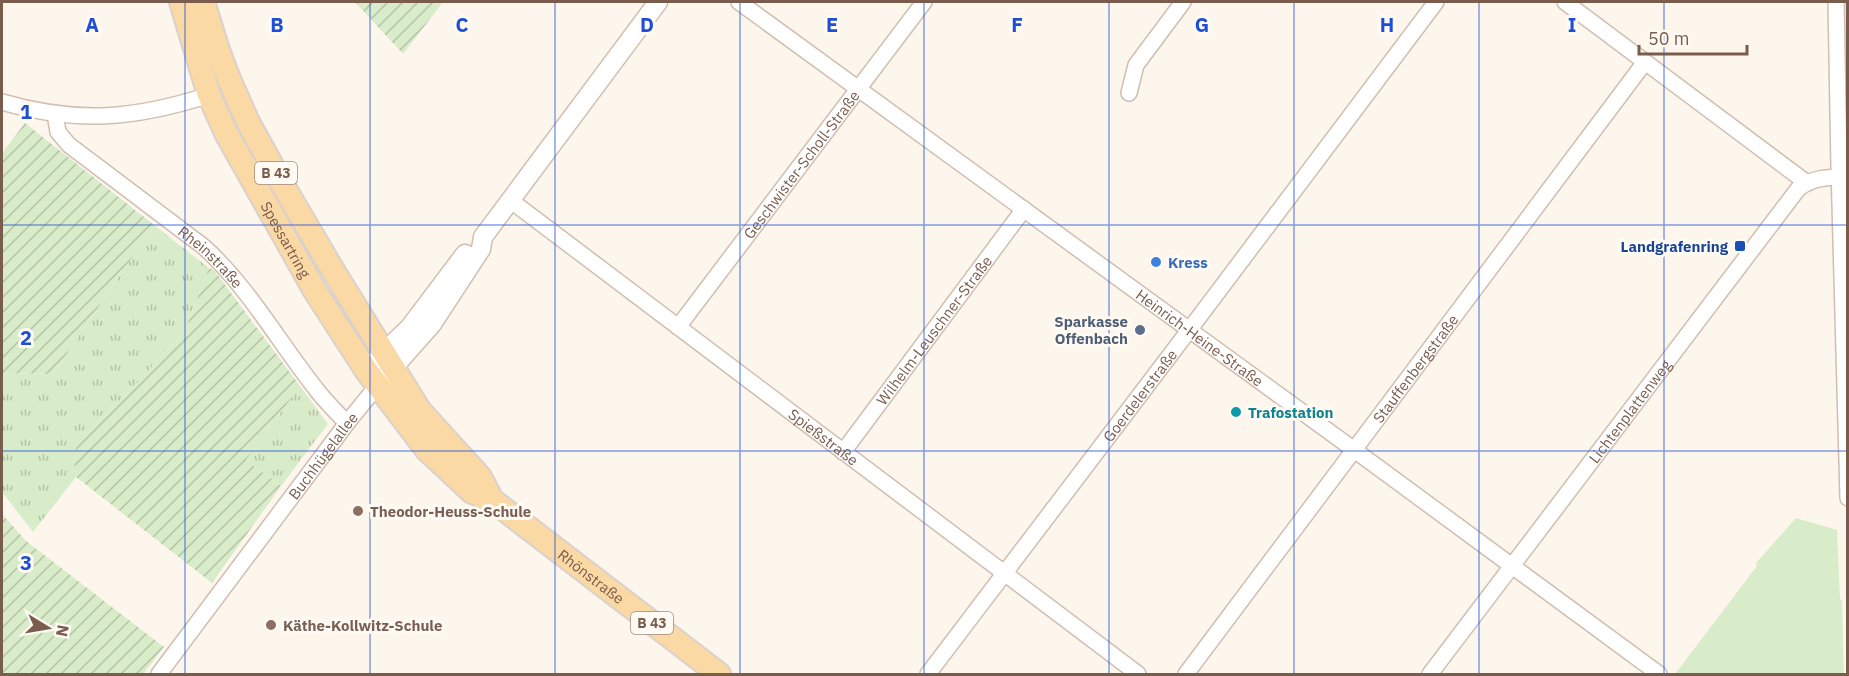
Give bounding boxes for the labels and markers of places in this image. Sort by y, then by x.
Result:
place label: Landgrafenring [1620,237,1729,256]
marker: Landgrafenring [1733,239,1747,253]
place label: Kress [1168,253,1208,272]
marker: Kress [1149,255,1163,269]
place label: Sparkasse Offenbach [1054,312,1128,348]
marker: Sparkasse Offenbach [1133,323,1147,337]
place label: Trafostation [1248,403,1333,422]
marker: Trafostation [1229,405,1243,419]
place label: Theodor-Heuss-Schule [370,502,531,521]
marker: Theodor-Heuss-Schule [351,504,365,518]
place label: Käthe-Kollwitz-Schule [283,616,442,635]
marker: Käthe-Kollwitz-Schule [264,618,278,632]

